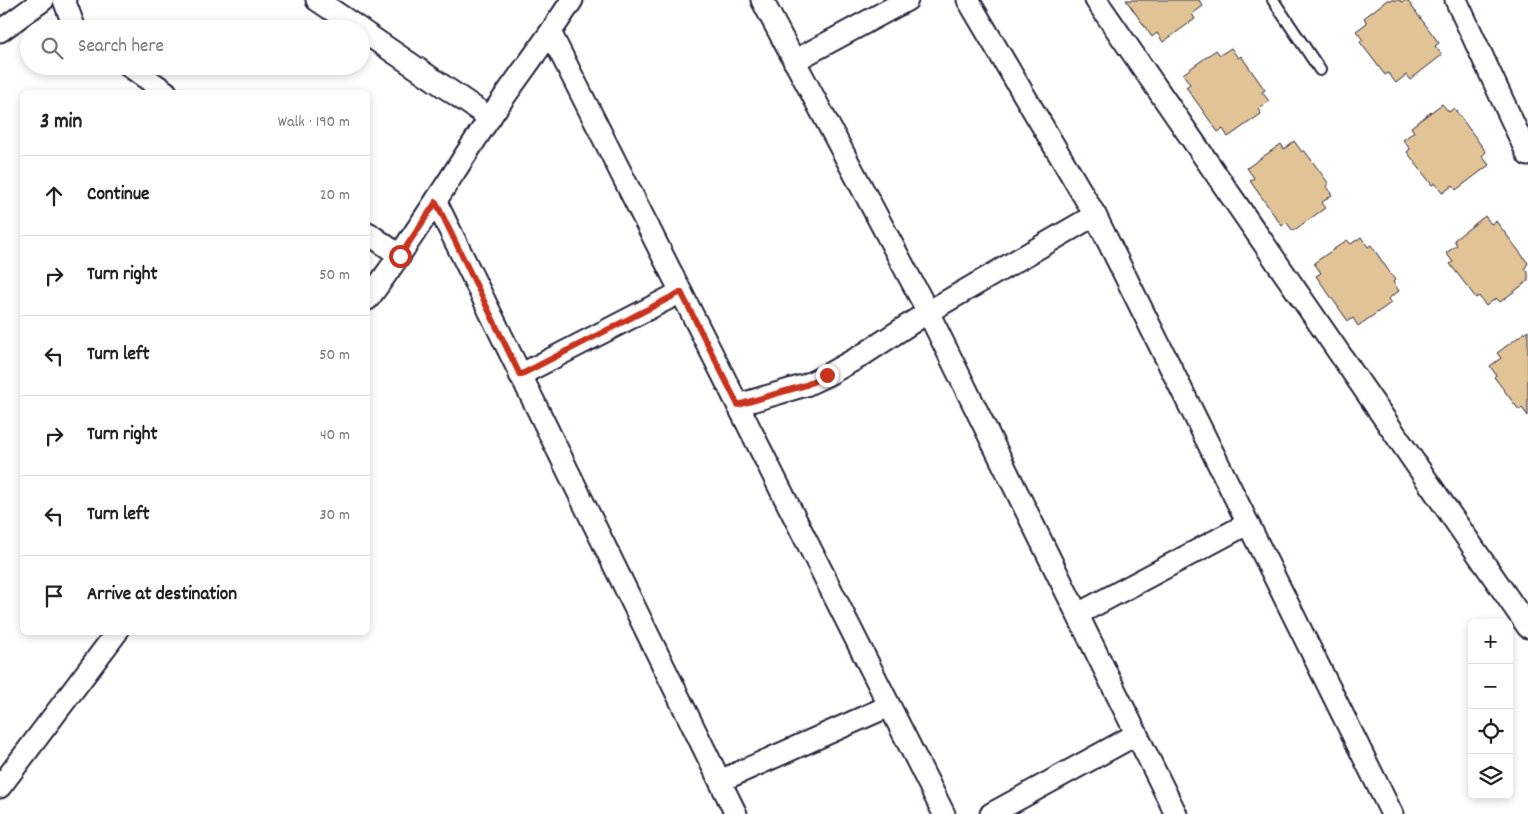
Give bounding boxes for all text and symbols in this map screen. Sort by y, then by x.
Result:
search box [20,20,370,75]
icon: search [38,34,66,62]
text: Search here [78,34,164,61]
text: 3 min [40,108,82,138]
text: Walk · 190 m [278,111,350,134]
icon: ahead [40,182,68,210]
text: Continue [87,182,149,209]
text: 20 m [320,184,350,207]
route start [389,245,412,268]
icon: right [40,262,68,290]
text: Turn right [87,262,158,289]
text: 50 m [319,264,350,287]
icon: left [40,342,68,370]
text: Turn left [87,342,150,369]
text: 50 m [319,344,350,367]
route end [816,364,839,387]
icon: right [40,422,68,450]
text: Turn right [87,422,158,449]
text: 40 m [320,424,350,447]
icon: left [40,502,68,530]
text: Turn left [87,502,150,529]
text: 30 m [320,504,350,527]
icon: arrive [40,582,68,610]
text: Arrive at destination [87,582,237,609]
map controls [1468,619,1513,799]
button: + [1468,619,1513,664]
button: − [1468,664,1513,709]
button: locate [1468,709,1513,754]
button: layers [1468,754,1513,799]

